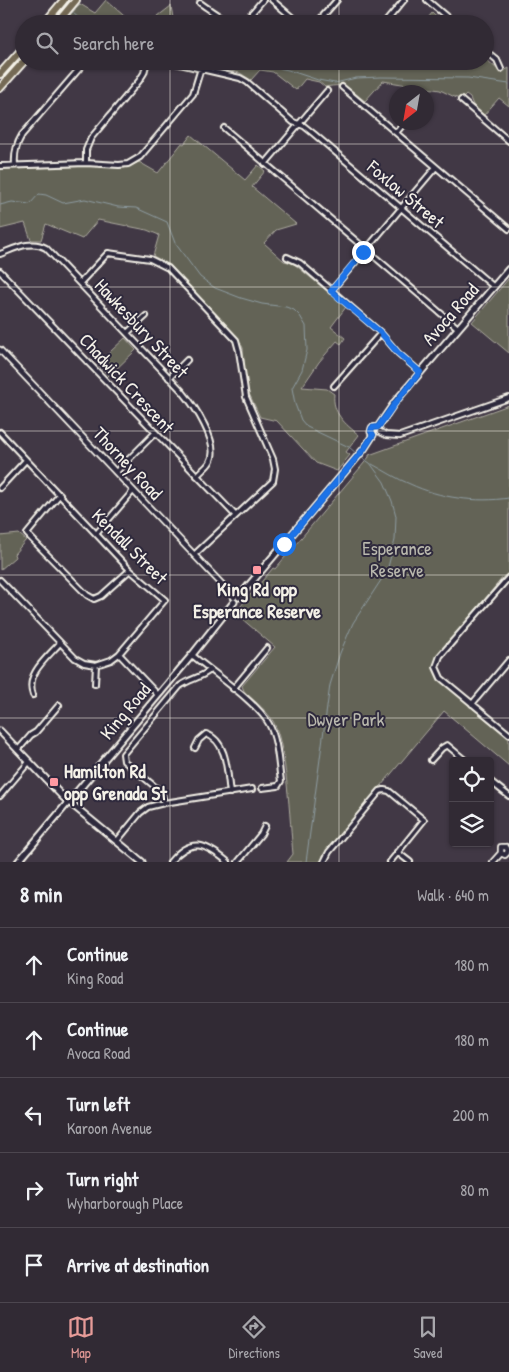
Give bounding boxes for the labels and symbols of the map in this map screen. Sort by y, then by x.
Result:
north arrow [389,85,434,130]
street label: Foxlow Street [361,153,450,234]
route end [352,241,375,264]
street label: Hawkesbury Street [89,273,195,384]
street label: Avoca Road [416,277,485,351]
street label: Chadwick Crescent [74,327,181,439]
street label: Thorney Road [87,421,169,506]
street label: Kendall Street [86,502,174,590]
route start [273,533,296,556]
park label: Esperance Reserve [362,535,432,583]
marker: King Rd opp Esperance Reserve [251,564,263,576]
place label: King Rd opp Esperance Reserve [193,576,321,625]
street label: King Road [94,677,157,745]
park label: Dwyer Park [308,706,385,732]
place label: Hamilton Rd opp Grenada St [64,758,168,807]
marker: Hamilton Rd opp Grenada St [48,776,60,788]

